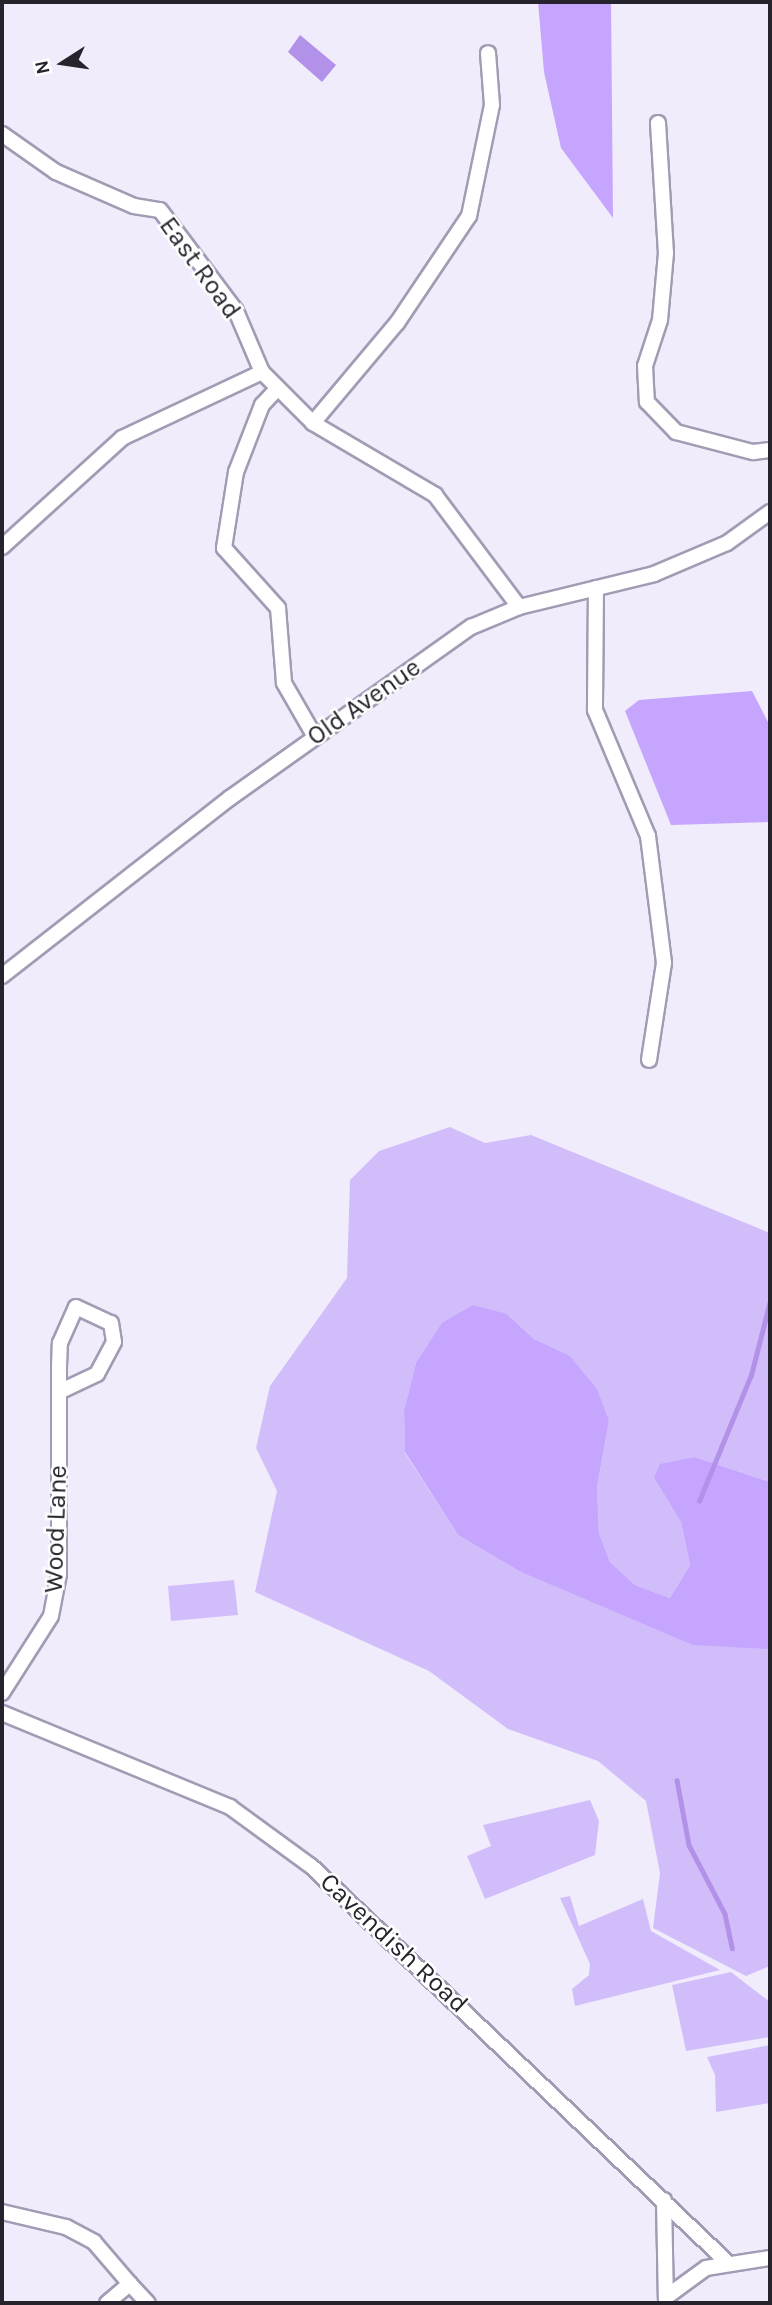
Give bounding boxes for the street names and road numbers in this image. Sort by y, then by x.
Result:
street label: East Road [153,211,247,325]
street label: Old Avenue [301,652,427,752]
street label: Wood Lane [38,1465,74,1593]
street label: Cavendish Road [314,1866,474,2020]

